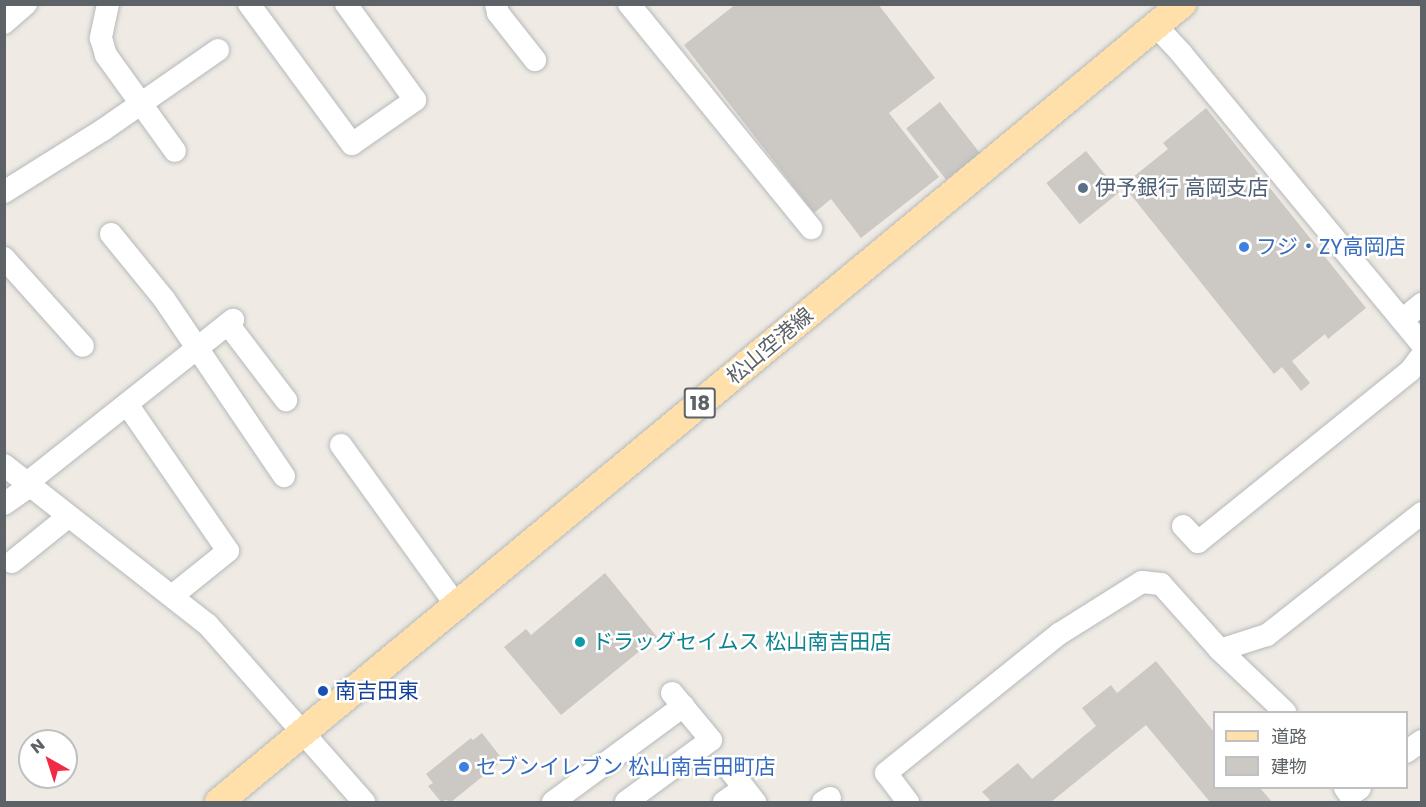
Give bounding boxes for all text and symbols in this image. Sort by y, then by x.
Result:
place label: 伊予銀行 高岡支店 [1095,175,1269,201]
marker: 伊予銀行 高岡支店 [1076,181,1090,195]
place label: フジ・ZY高岡店 [1256,234,1406,260]
marker: フジ・ZY高岡店 [1237,240,1251,254]
street label: 松山空港線 [722,303,818,389]
road number: 18 [684,386,716,420]
place label: ドラッグセイムス 松山南吉田店 [592,629,892,655]
marker: ドラッグセイムス 松山南吉田店 [573,635,587,649]
place label: 南吉田東 [335,678,419,704]
marker: 南吉田東 [316,684,330,698]
legend [1213,711,1408,789]
text: 道路 [1271,724,1307,749]
north arrow [18,729,78,789]
text: N [26,733,50,759]
place label: セブンイレブン 松山南吉田町店 [476,754,776,780]
text: 建物 [1271,754,1307,779]
marker: セブンイレブン 松山南吉田町店 [457,760,471,774]

